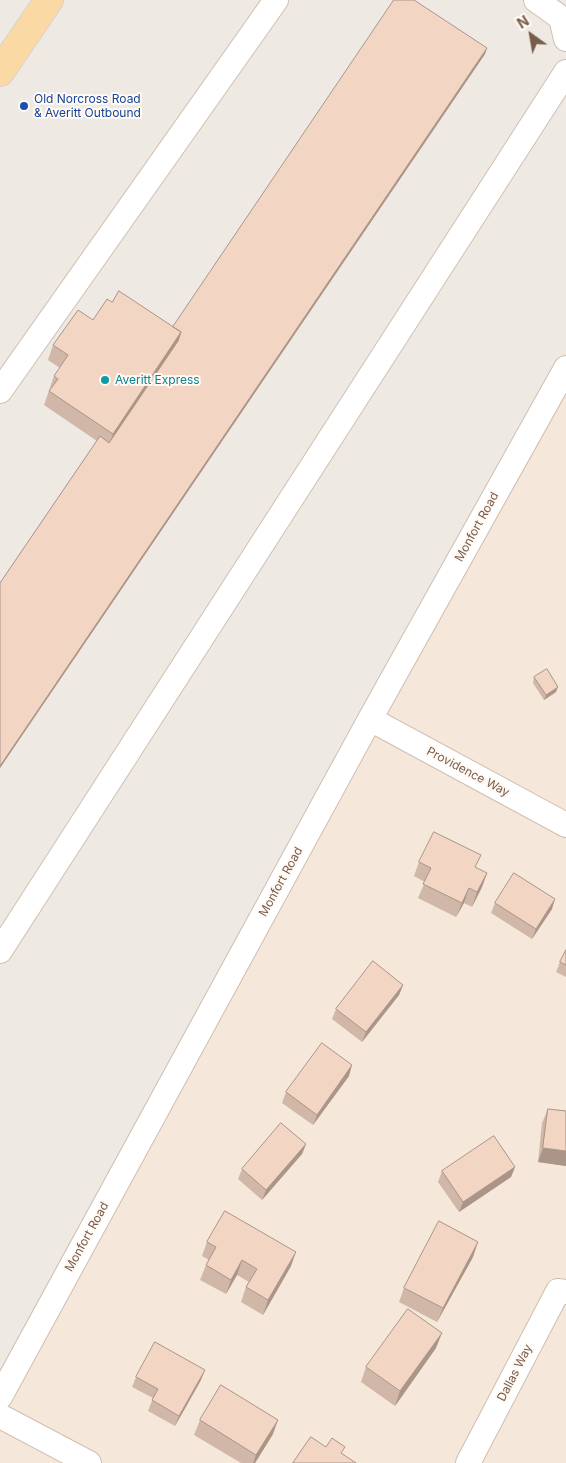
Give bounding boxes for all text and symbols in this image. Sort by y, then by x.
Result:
north arrow [506,10,556,60]
text: N [514,12,532,32]
place label: Old Norcross Road & Averitt Outbound [34,92,141,120]
marker: Old Norcross Road & Averitt Outbound [18,100,30,112]
place label: Averitt Express [115,373,200,387]
marker: Averitt Express [99,374,111,386]
street label: Monfort Road [452,490,502,564]
street label: Providence Way [424,744,512,800]
street label: Monfort Road [256,845,306,919]
street label: Monfort Road [62,1200,112,1274]
street label: Dallas Way [494,1342,536,1404]

